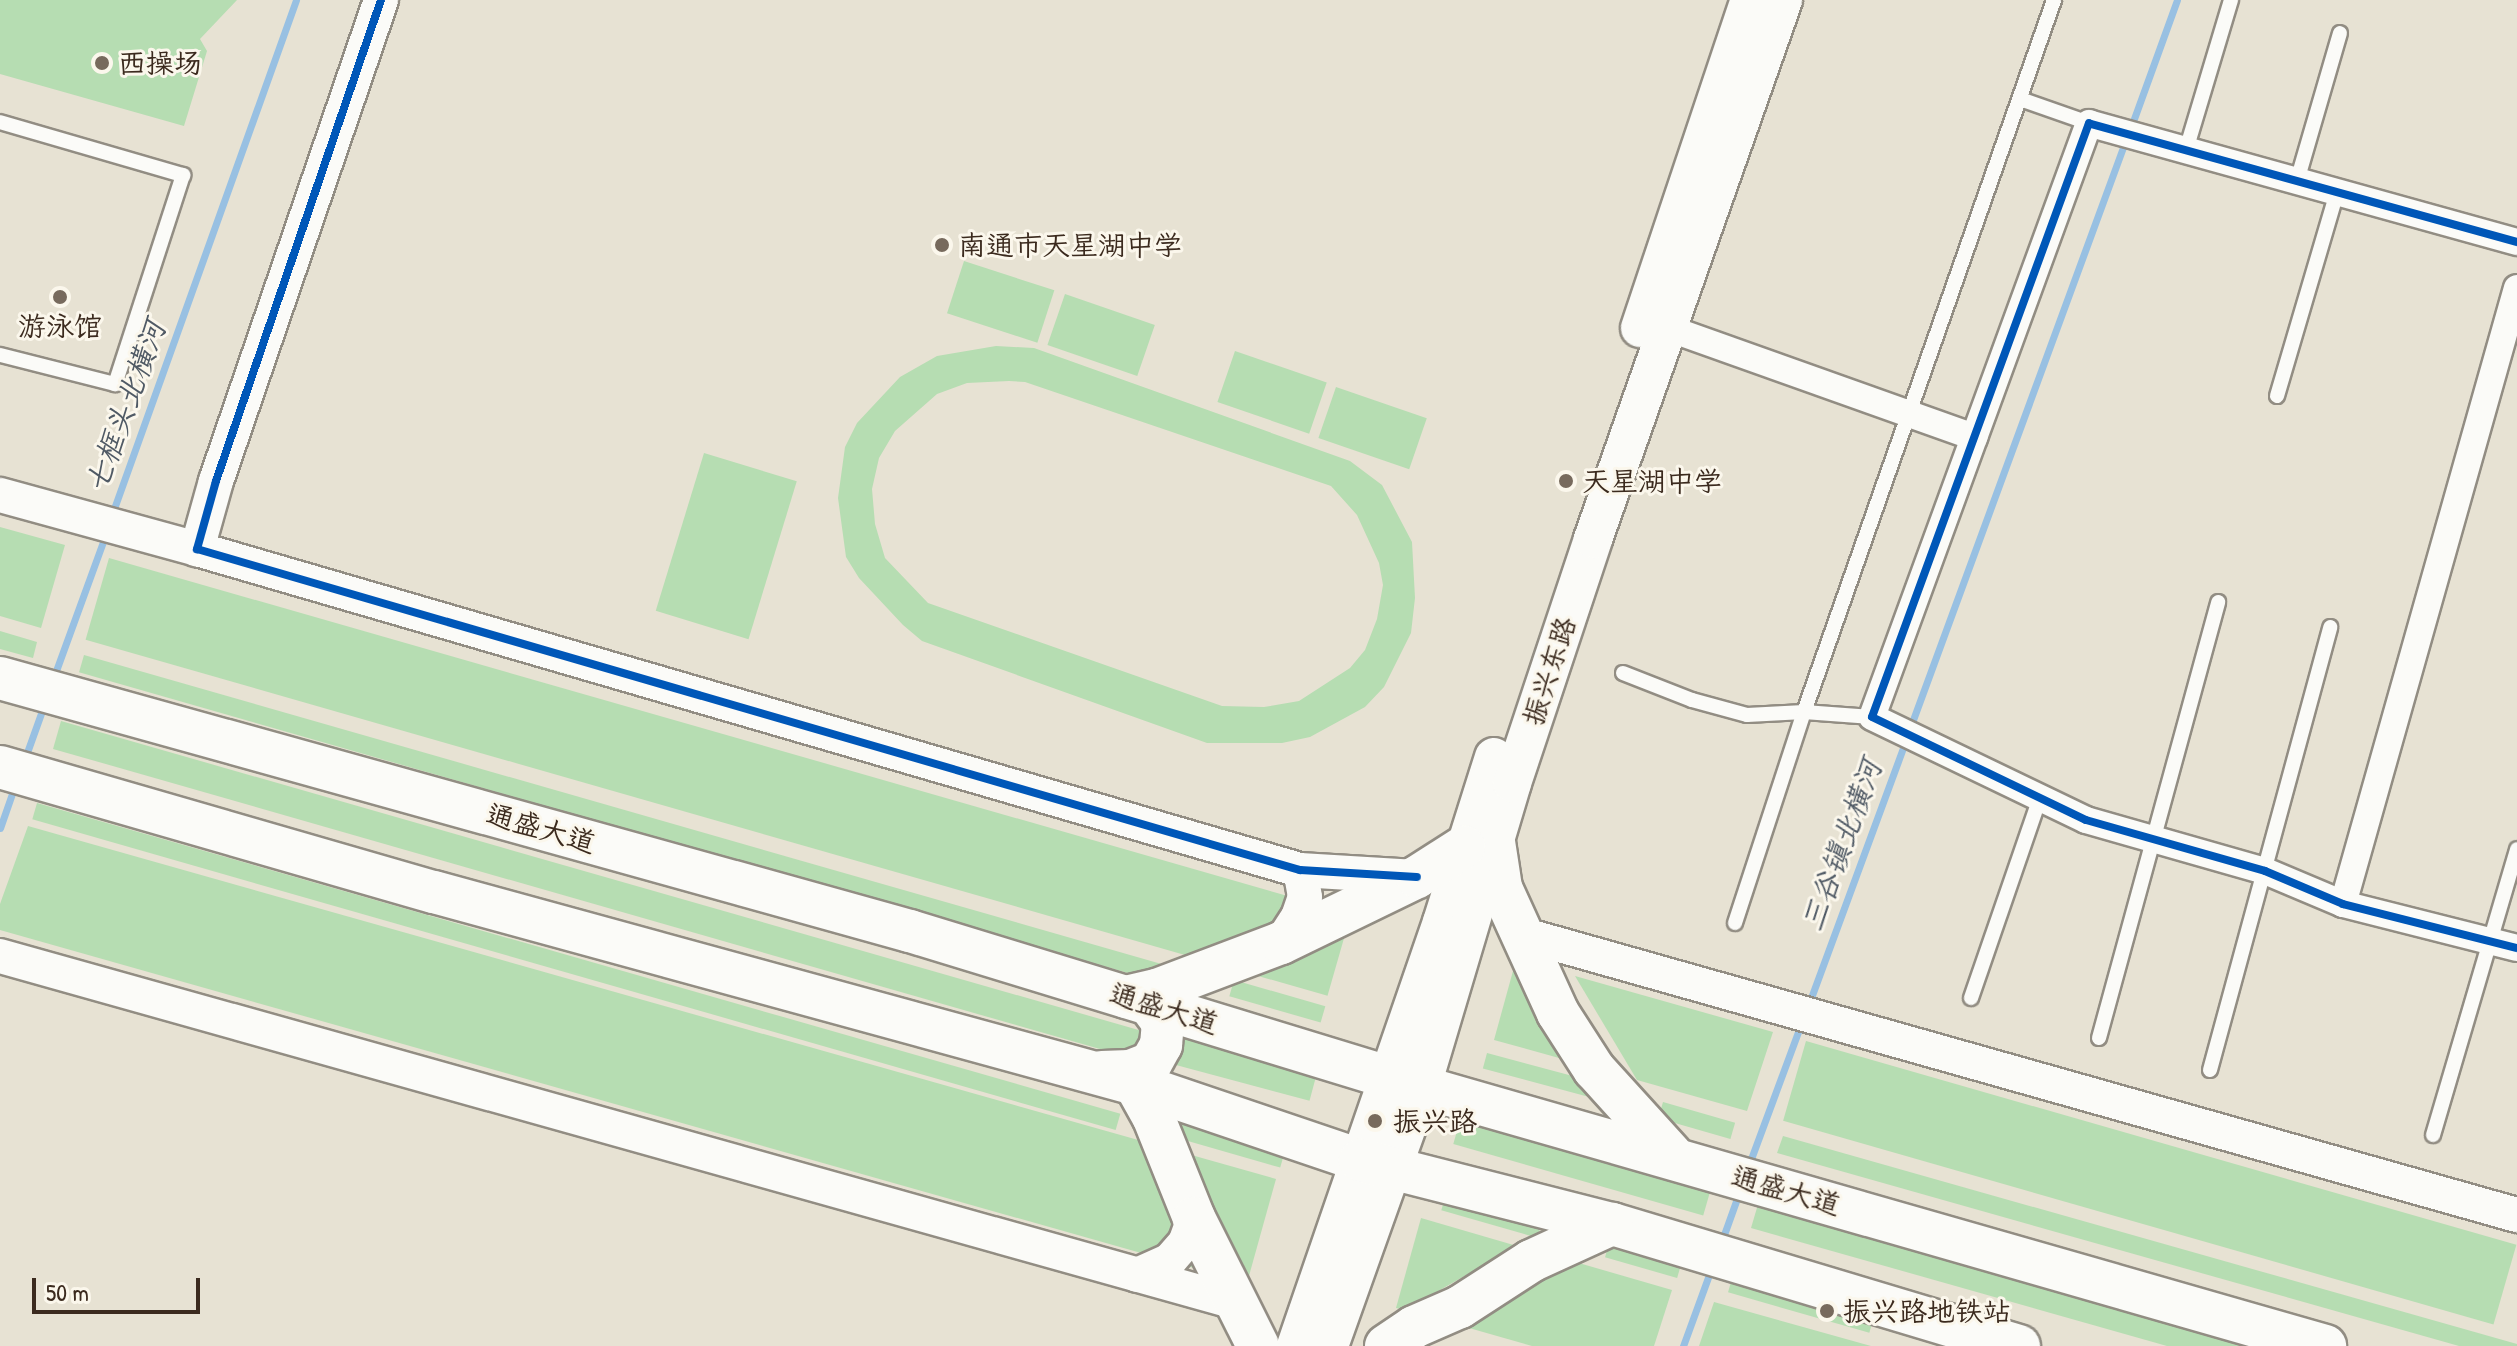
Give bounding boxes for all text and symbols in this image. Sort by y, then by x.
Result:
place label: 西操场 [118,46,202,80]
marker: 西操场 [93,54,111,72]
place label: 南通市天星湖中学 [958,228,1182,262]
marker: 南通市天星湖中学 [933,236,951,254]
marker: 游泳馆 [51,288,69,306]
place label: 游泳馆 [18,309,102,343]
water label: 七框头北横河 [77,315,173,497]
place label: 天星湖中学 [1582,464,1722,498]
marker: 天星湖中学 [1557,472,1575,490]
street label: 振兴东路 [1516,613,1582,729]
water label: 三谷镇北横河 [1793,754,1889,936]
street label: 通盛大道 [483,796,599,860]
street label: 通盛大道 [1106,976,1222,1040]
place label: 振兴路 [1393,1104,1477,1138]
marker: 振兴路 [1364,1110,1386,1132]
street label: 通盛大道 [1728,1158,1844,1222]
scale bar [36,1262,204,1312]
text: 50 m [46,1276,89,1308]
place label: 振兴路地铁站 [1843,1294,2011,1328]
marker: 振兴路地铁站 [1818,1302,1836,1320]

